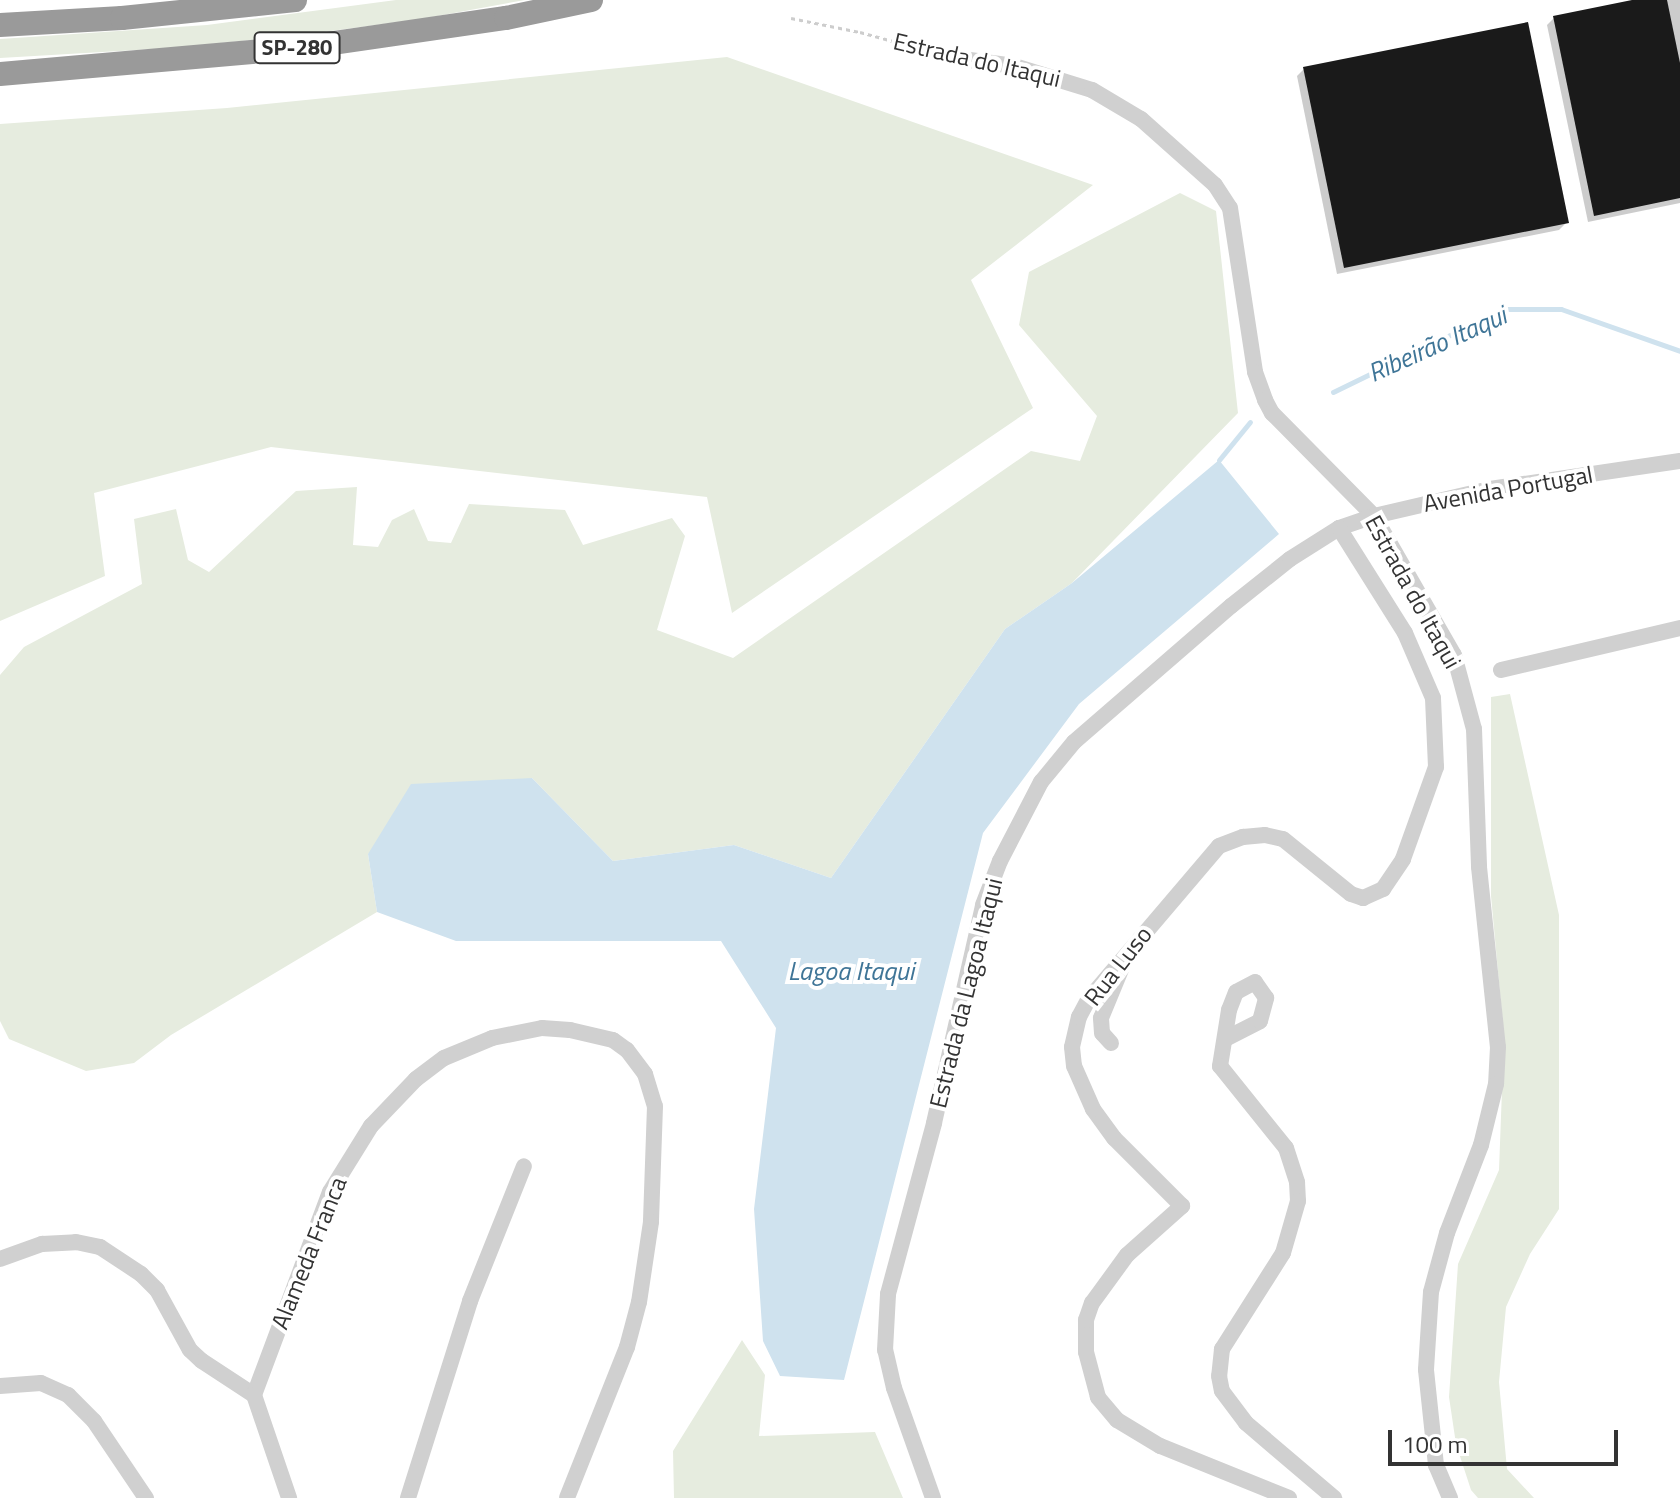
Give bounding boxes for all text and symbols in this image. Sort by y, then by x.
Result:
street label: Estrada do Itaqui [891,27,1063,93]
road number: SP-280 [253,30,341,66]
water label: Ribeirão Itaqui [1363,300,1511,388]
street label: Avenida Portugal [1421,460,1595,518]
street label: Estrada do Itaqui [1359,510,1467,674]
street label: Estrada da Lagoa Itaqui [923,875,1009,1111]
street label: Rua Luso [1078,921,1158,1011]
water label: Lagoa Itaqui [788,955,914,987]
street label: Alameda Franca [265,1173,353,1333]
scale bar [1392,1414,1622,1464]
text: 100 m [1402,1426,1468,1462]

